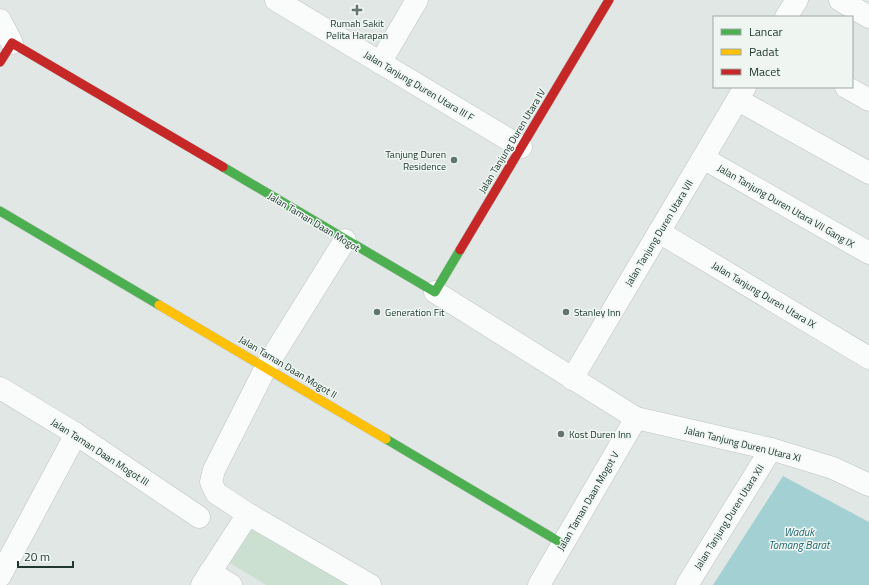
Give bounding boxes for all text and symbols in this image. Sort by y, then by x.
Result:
marker: Rumah Sakit Pelita Harapan [351,4,363,16]
place label: Rumah Sakit Pelita Harapan [326,16,388,43]
legend [713,16,853,88]
text: Lancar [749,22,783,41]
text: Padat [749,42,779,61]
street label: Jalan Tanjung Duren Utara III F [361,47,477,125]
text: Macet [749,62,781,81]
street label: Jalan Tanjung Duren Utara IV [475,86,549,196]
place label: Tanjung Duren Residence [386,147,446,174]
marker: Tanjung Duren Residence [449,155,459,165]
street label: Jalan Tanjung Duren Utara VII Gang IX [715,161,858,252]
street label: Jalan Tanjung Duren Utara VII [621,177,697,289]
street label: Jalan Taman Daan Mogot [265,189,363,256]
street label: Jalan Tanjung Duren Utara IX [709,258,819,332]
place label: Generation Fit [385,305,445,320]
place label: Stanley Inn [574,305,621,320]
marker: Generation Fit [372,307,382,317]
marker: Stanley Inn [561,307,571,317]
street label: Jalan Taman Daan Mogot II [236,332,340,402]
street label: Jalan Taman Daan Mogot III [48,415,152,489]
street label: Jalan Tanjung Duren Utara XI [683,422,803,466]
place label: Kost Duren Inn [569,427,631,442]
marker: Kost Duren Inn [556,429,566,439]
street label: Jalan Taman Daan Mogot V [553,448,623,554]
street label: Jalan Tanjung Duren Utara XII [690,461,768,573]
water label: Waduk Tomang Barat [769,524,831,553]
scale bar [18,543,73,569]
text: 20 m [24,547,50,566]

